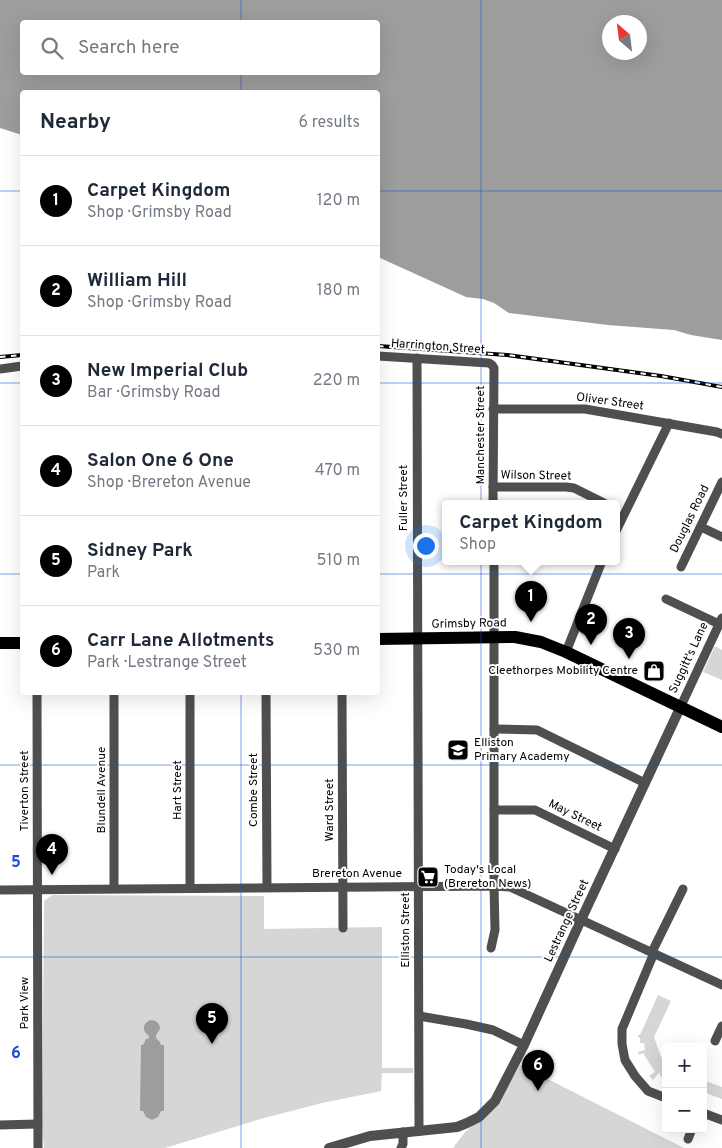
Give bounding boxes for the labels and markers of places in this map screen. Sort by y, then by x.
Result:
pin: 1 [515,581,547,622]
pin: 2 [575,604,607,645]
pin: 3 [613,618,645,659]
shop icon: Cleethorpes Mobility Centre [642,659,666,683]
place label: Cleethorpes Mobility Centre [488,663,638,679]
place label: Elliston Primary Academy [474,735,570,765]
school or university icon: Elliston Primary Academy [446,738,470,762]
pin: 4 [36,834,68,875]
place label: Today's Local (Brereton News) [444,862,531,892]
supermarket icon: Today's Local (Brereton News) [416,865,440,889]
pin: 5 [196,1003,228,1044]
pin: 6 [522,1050,554,1091]

